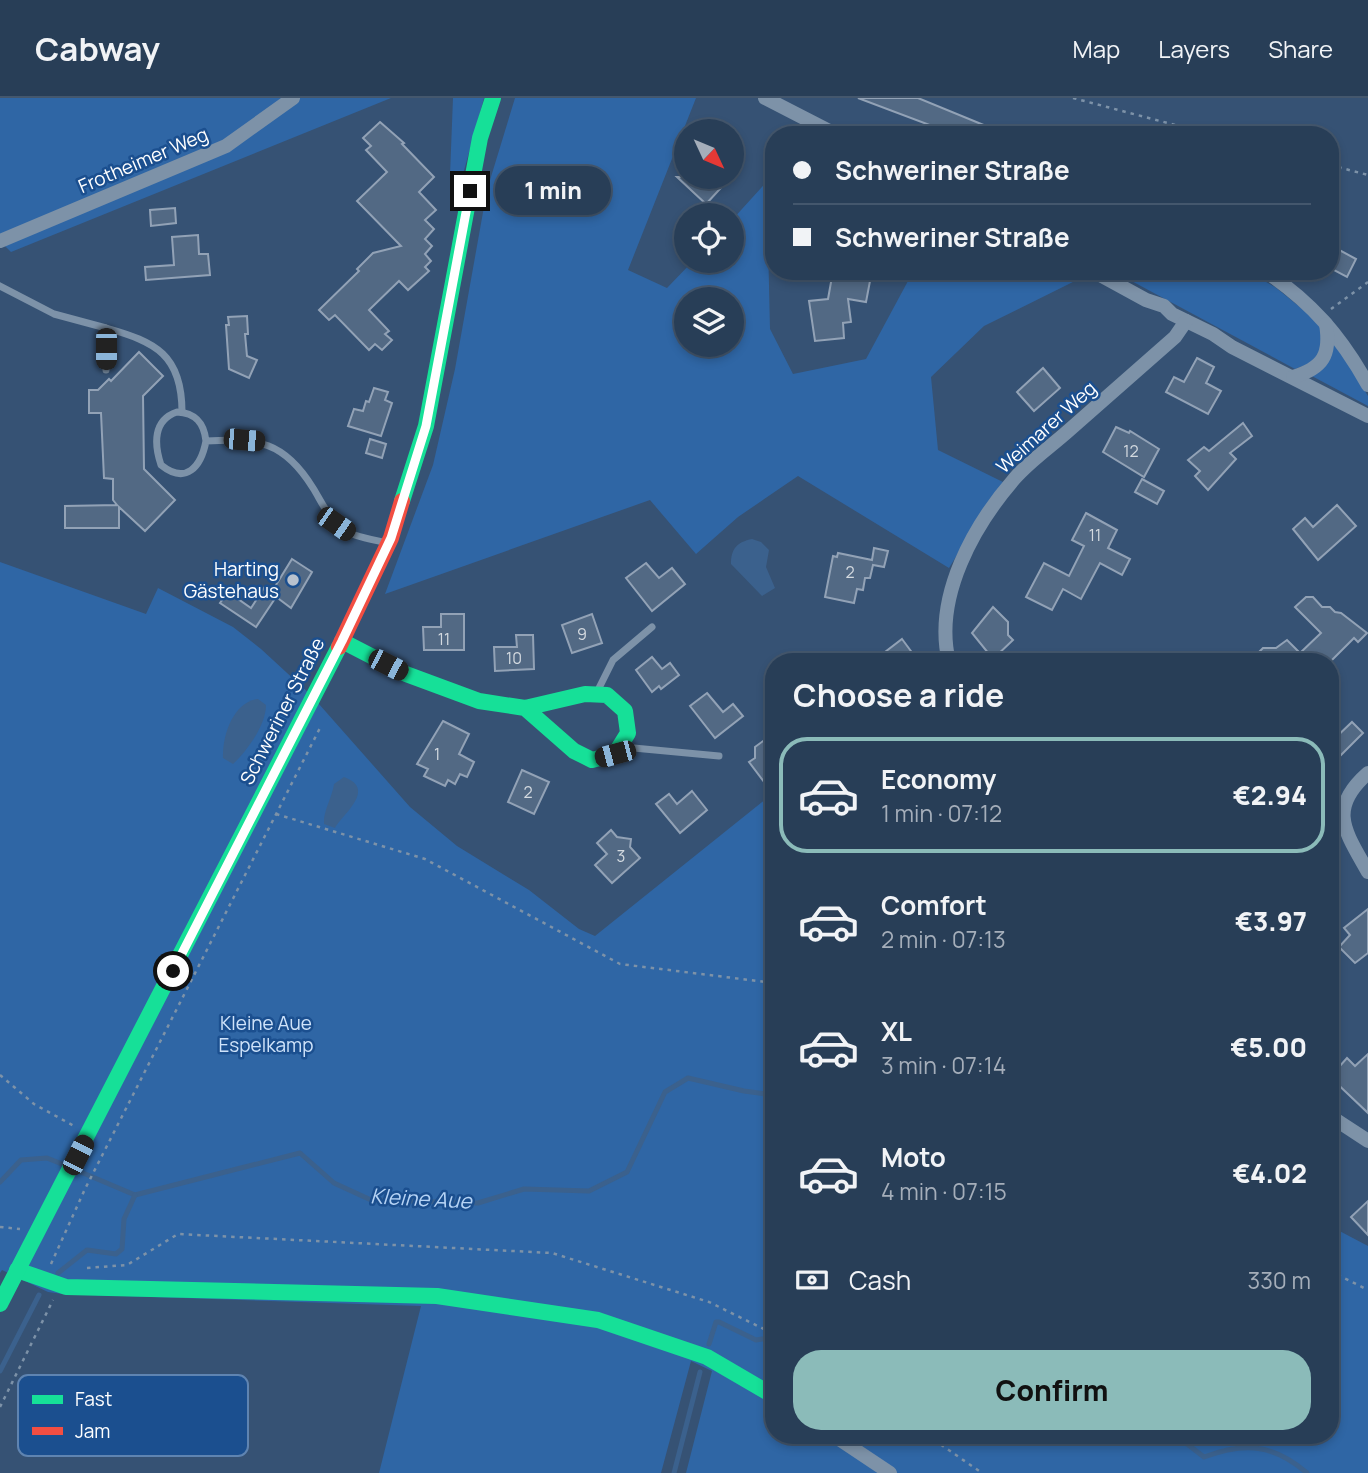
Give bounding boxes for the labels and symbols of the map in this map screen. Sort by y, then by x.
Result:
north arrow [674,119,744,189]
street label: Frotheimer Weg [74,121,212,199]
callout: 1 min [494,166,610,216]
route end [454,175,486,207]
car [96,328,117,370]
street label: Weimarer Weg [990,375,1102,479]
car [223,428,266,452]
house number: 12 [1123,440,1139,462]
car [313,503,360,545]
house number: 11 [1089,524,1101,546]
place label: Harting Gästehaus [184,556,279,604]
house number: 2 [845,561,855,583]
marker: Harting Gästehaus [285,572,301,588]
house number: 9 [577,623,587,645]
house number: 11 [438,628,450,650]
street label: Schweriner Straße [234,633,330,789]
car [365,646,412,684]
house number: 10 [506,647,522,669]
car [592,738,639,770]
house number: 1 [434,743,440,765]
house number: 2 [523,781,533,803]
house number: 3 [617,845,625,867]
route start [157,955,189,987]
park label: Kleine Aue Espelkamp [219,1010,313,1058]
car [60,1132,97,1178]
water label: Kleine Aue [370,1181,474,1215]
legend [18,1375,248,1456]
text: Fast [75,1386,112,1412]
text: Jam [75,1418,110,1444]

